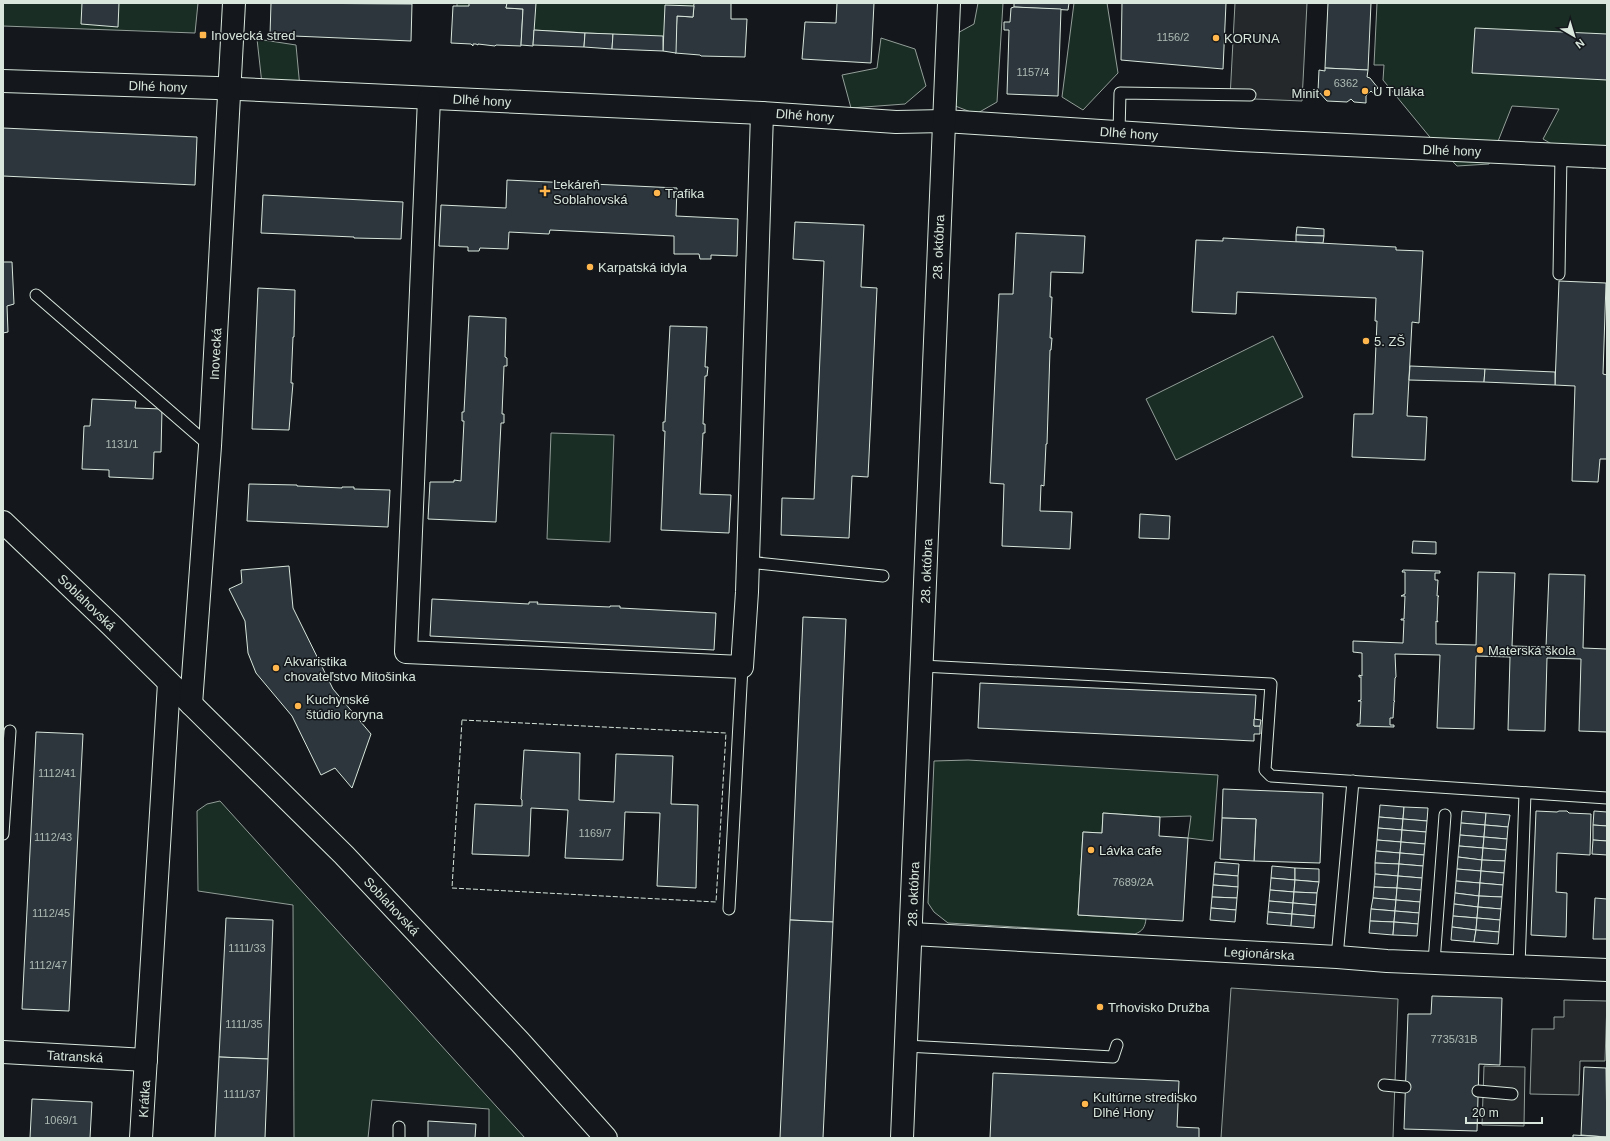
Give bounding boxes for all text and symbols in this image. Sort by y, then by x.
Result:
north arrow [1554,16,1594,56]
place label: Inovecká stred [211,28,296,43]
marker: Inovecká stred [198,30,208,40]
house number: 1156/2 [1157,31,1189,43]
place label: KORUNA [1224,31,1280,46]
marker: KORUNA [1211,33,1221,43]
text: N [1573,37,1587,51]
house number: 1157/4 [1017,66,1049,78]
house number: 6362 [1334,77,1358,89]
street label: Dlhé hony [128,78,188,95]
place label: U Tuláka [1373,84,1425,99]
place label: Minit [1292,86,1319,101]
marker: U Tuláka [1360,86,1370,96]
marker: Minit [1322,88,1332,98]
street label: Dlhé hony [452,91,512,110]
street label: Dlhé hony [775,106,835,125]
street label: Dlhé hony [1099,124,1159,143]
street label: Dlhé hony [1422,142,1482,159]
place label: Lekáreň Soblahovská [553,177,628,207]
marker: Lekáreň Soblahovská [540,186,550,196]
place label: Trafika [665,186,705,201]
marker: Trafika [652,188,662,198]
street label: 28. októbra [930,213,947,280]
place label: Karpatská idyla [598,260,688,275]
marker: Karpatská idyla [585,262,595,272]
street label: Inovecká [207,327,224,380]
place label: 5. ZŠ [1374,334,1405,349]
marker: 5. ZŠ [1361,336,1371,346]
house number: 1131/1 [106,438,138,450]
street label: 28. októbra [918,537,935,604]
street label: Soblahovská [55,571,119,634]
place label: Materská škola [1488,643,1576,658]
marker: Materská škola [1475,645,1485,655]
place label: Akvaristika chovateľstvo Mitošinka [284,654,416,684]
marker: Akvaristika chovateľstvo Mitošinka [271,663,281,673]
place label: Kuchynské štúdio koryna [306,692,384,722]
marker: Kuchynské štúdio koryna [293,701,303,711]
house number: 1112/41 [38,767,76,779]
house number: 1169/7 [579,827,611,839]
house number: 1112/43 [34,831,72,843]
place label: Lávka cafe [1099,843,1162,858]
marker: Lávka cafe [1086,845,1096,855]
street label: 28. októbra [905,860,922,927]
street label: Soblahovská [361,874,423,939]
house number: 7689/2A [1113,876,1154,888]
house number: 1112/45 [32,907,70,919]
house number: 1111/33 [228,942,266,954]
street label: Legionárska [1223,944,1295,963]
house number: 1112/47 [29,959,67,971]
place label: Trhovisko Družba [1108,1000,1210,1015]
marker: Trhovisko Družba [1095,1002,1105,1012]
house number: 1111/35 [225,1018,263,1030]
house number: 7735/31B [1430,1033,1478,1045]
street label: Tatranská [46,1048,104,1066]
street label: Krátka [136,1079,153,1118]
house number: 1111/37 [223,1088,261,1100]
place label: Kultúrne stredisko Dlhé Hony [1093,1090,1197,1120]
marker: Kultúrne stredisko Dlhé Hony [1080,1099,1090,1109]
scale bar [1466,1099,1542,1125]
text: 20 m [1472,1106,1499,1120]
house number: 1069/1 [44,1114,78,1126]

